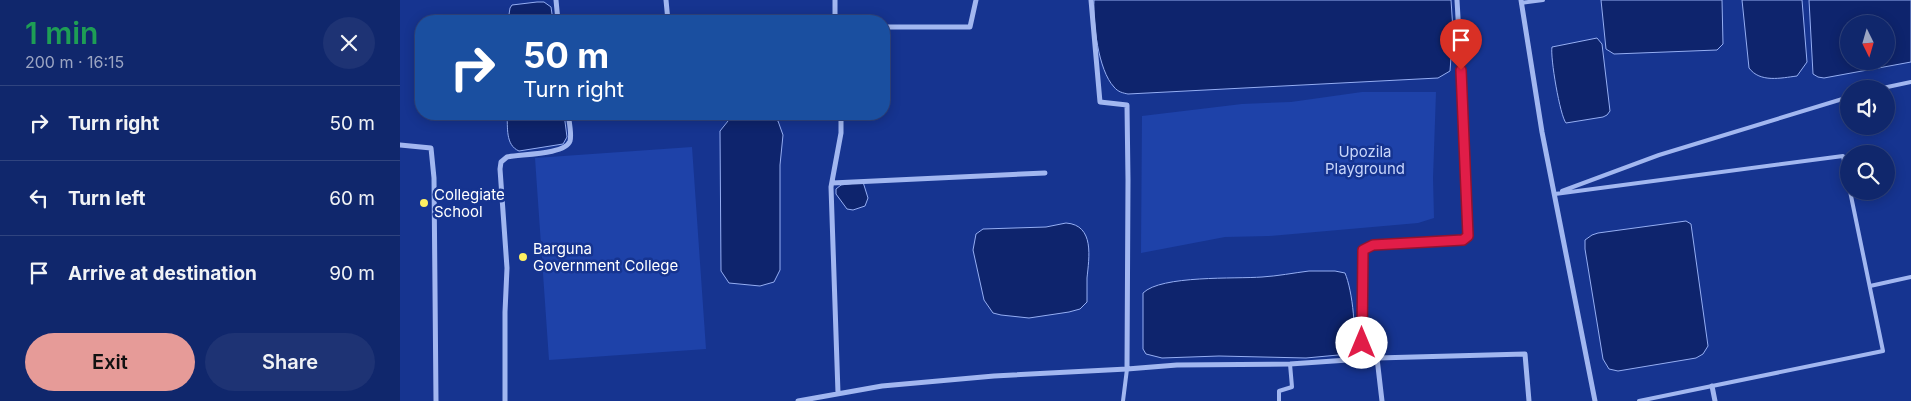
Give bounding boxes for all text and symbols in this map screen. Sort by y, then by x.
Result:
text: 1 min [25,15,98,51]
north arrow [1840,15,1895,70]
map controls [1840,15,1895,200]
button: close [323,17,375,69]
pin [1440,19,1482,70]
icon: arrive [1447,26,1475,54]
text: 50 m [523,34,609,76]
icon: right [440,35,505,100]
text: 200 m · 16:15 [25,52,124,72]
text: Turn right [523,76,624,102]
button: sound [1840,80,1895,135]
icon: right [25,109,53,137]
text: Turn right [68,112,159,135]
text: 50 m [329,112,375,135]
park label: Upozila Playground [1325,142,1405,178]
button: search [1840,145,1895,200]
icon: left [25,184,53,212]
place label: Collegiate School [434,185,505,221]
text: Turn left [68,187,146,210]
text: 60 m [329,187,375,210]
marker: Collegiate School [418,197,430,209]
place label: Barguna Government College [533,239,678,275]
marker: Barguna Government College [517,251,529,263]
icon: arrive [25,259,53,287]
text: Arrive at destination [68,262,257,285]
text: 90 m [329,262,375,285]
position arrow [1335,316,1387,368]
button: Exit [25,333,195,391]
button: Share [205,333,375,391]

